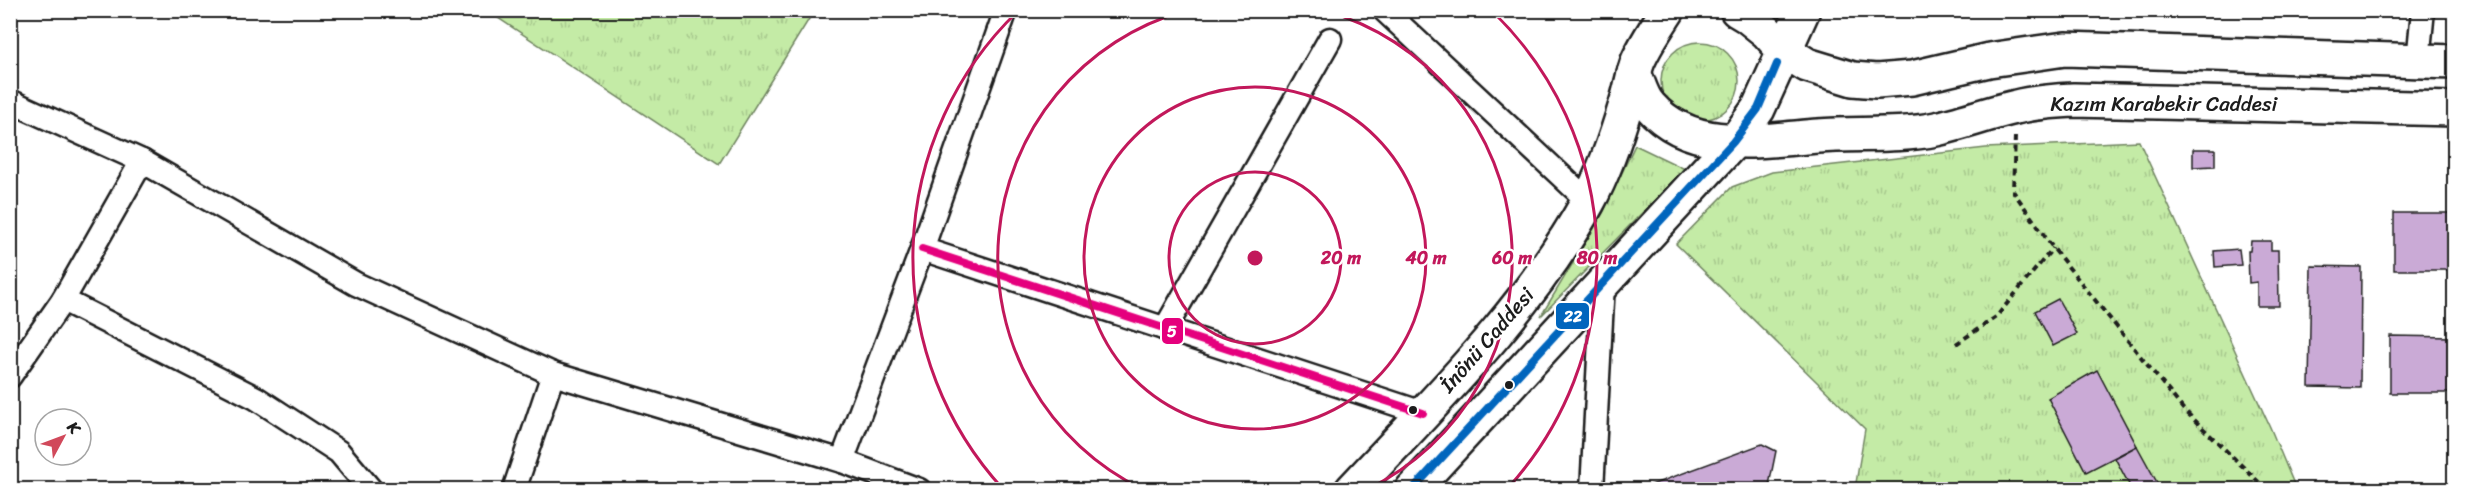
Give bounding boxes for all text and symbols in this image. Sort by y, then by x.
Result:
street label: Kazım Karabekir Caddesi [2051,85,2279,123]
text: 20 m [1320,242,1361,274]
text: 40 m [1404,242,1447,274]
text: 60 m [1491,242,1532,274]
text: 80 m [1576,242,1618,274]
centre of rings [1245,248,1265,268]
street label: İnönü Caddesi [1429,277,1545,402]
line badge: 22 [1555,302,1590,330]
text: 22 [1563,302,1583,331]
line badge: 5 [1161,317,1184,345]
text: 5 [1167,317,1177,346]
unlabelled marker [1503,379,1515,391]
unlabelled marker [1407,404,1419,416]
north arrow [33,407,93,467]
text: K [59,414,89,442]

